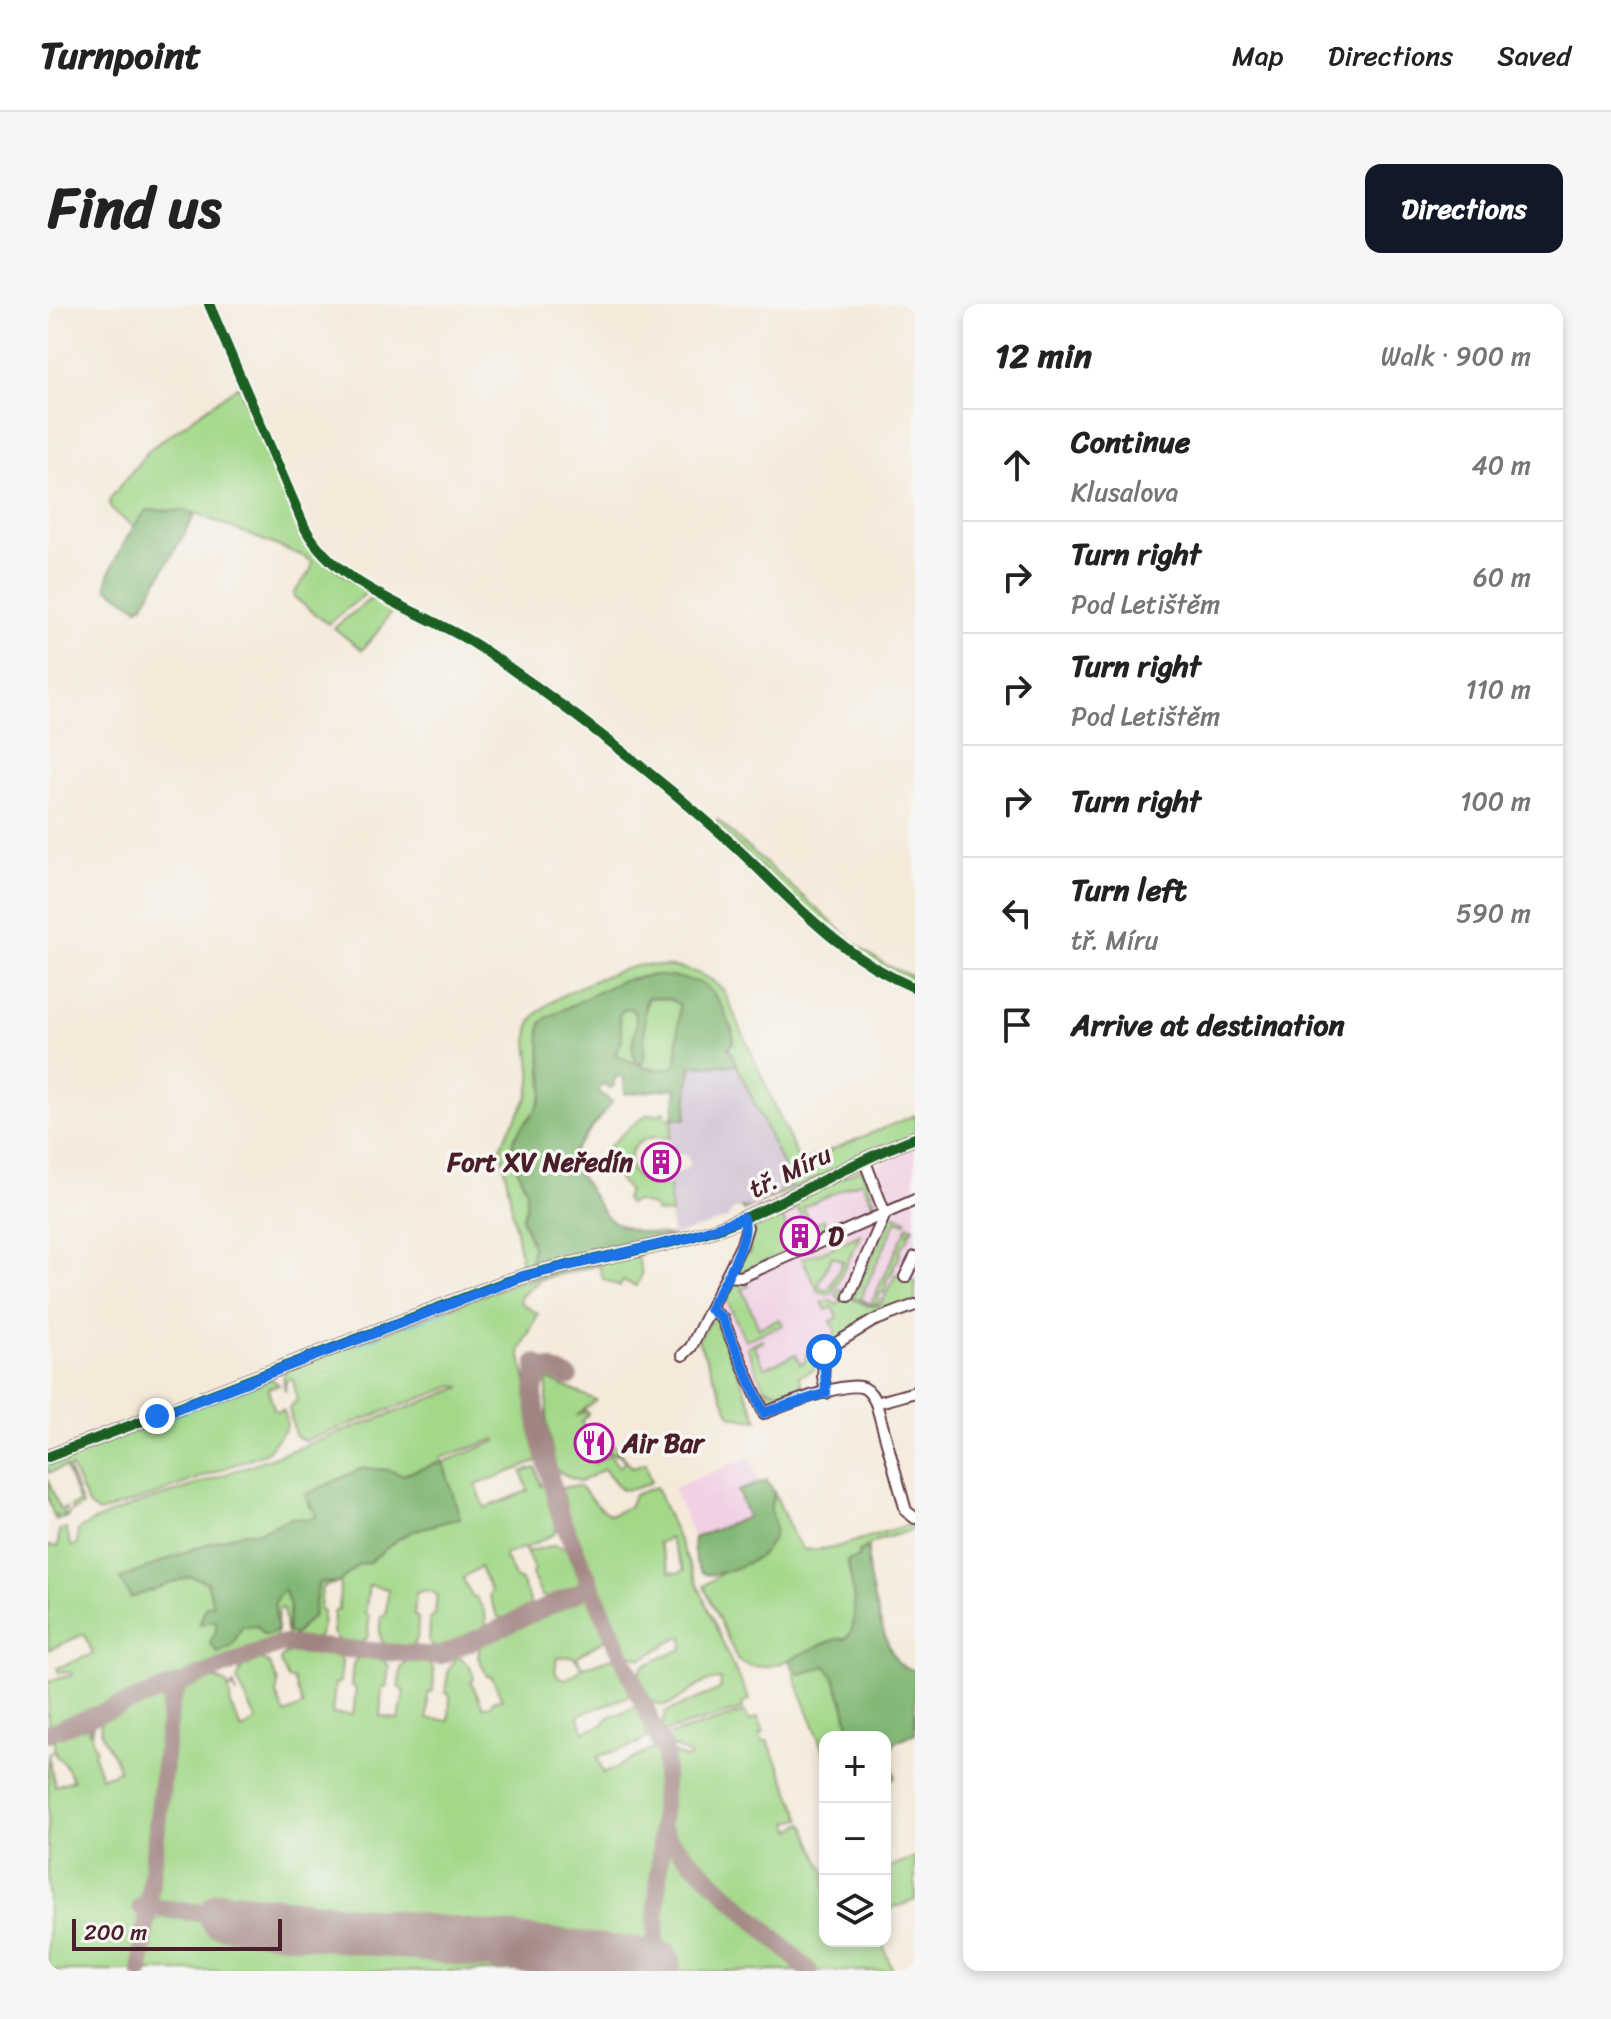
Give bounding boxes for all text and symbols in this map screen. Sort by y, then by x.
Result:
text: Turnpoint [40,22,201,89]
text: Map [1232,31,1284,80]
text: Directions [1328,31,1453,80]
text: Saved [1497,31,1571,80]
text: Find us [48,159,221,258]
button: Directions [1365,164,1563,253]
text: 12 min [995,326,1092,386]
text: Walk · 900 m [1381,333,1531,379]
text: Continue [1071,415,1190,469]
text: 40 m [1472,442,1531,488]
icon: ahead [995,443,1039,487]
text: Klusalova [1071,469,1179,515]
text: Turn right [1071,527,1201,581]
text: 60 m [1473,554,1531,600]
icon: right [995,555,1039,599]
text: Pod Letištěm [1071,581,1220,627]
text: Turn right [1071,639,1201,693]
text: 110 m [1466,666,1531,712]
icon: right [995,667,1039,711]
text: Pod Letištěm [1071,693,1220,739]
text: Turn right [1071,774,1201,828]
text: 100 m [1460,778,1531,824]
icon: right [995,779,1039,823]
text: Turn left [1071,863,1187,917]
text: 590 m [1456,890,1531,936]
icon: left [995,891,1039,935]
text: tř. Míru [1071,917,1159,963]
text: Arrive at destination [1071,998,1345,1052]
icon: arrive [995,1003,1039,1047]
street label: tř. Míru [741,1131,839,1211]
place label: Fort XV Neředín [446,1139,633,1185]
building icon: Fort XV Neředín [640,1141,682,1183]
place label: D [828,1213,844,1259]
building icon: D [779,1215,821,1257]
route start [806,1334,842,1370]
route end [139,1398,175,1434]
place label: Air Bar [621,1420,706,1466]
restaurant icon: Air Bar [573,1422,615,1464]
map controls [819,1731,891,1947]
button: + [819,1731,891,1803]
button: − [819,1803,891,1875]
button: layers [819,1875,891,1947]
text: 200 m [84,1913,147,1952]
scale bar [72,1915,282,1951]

